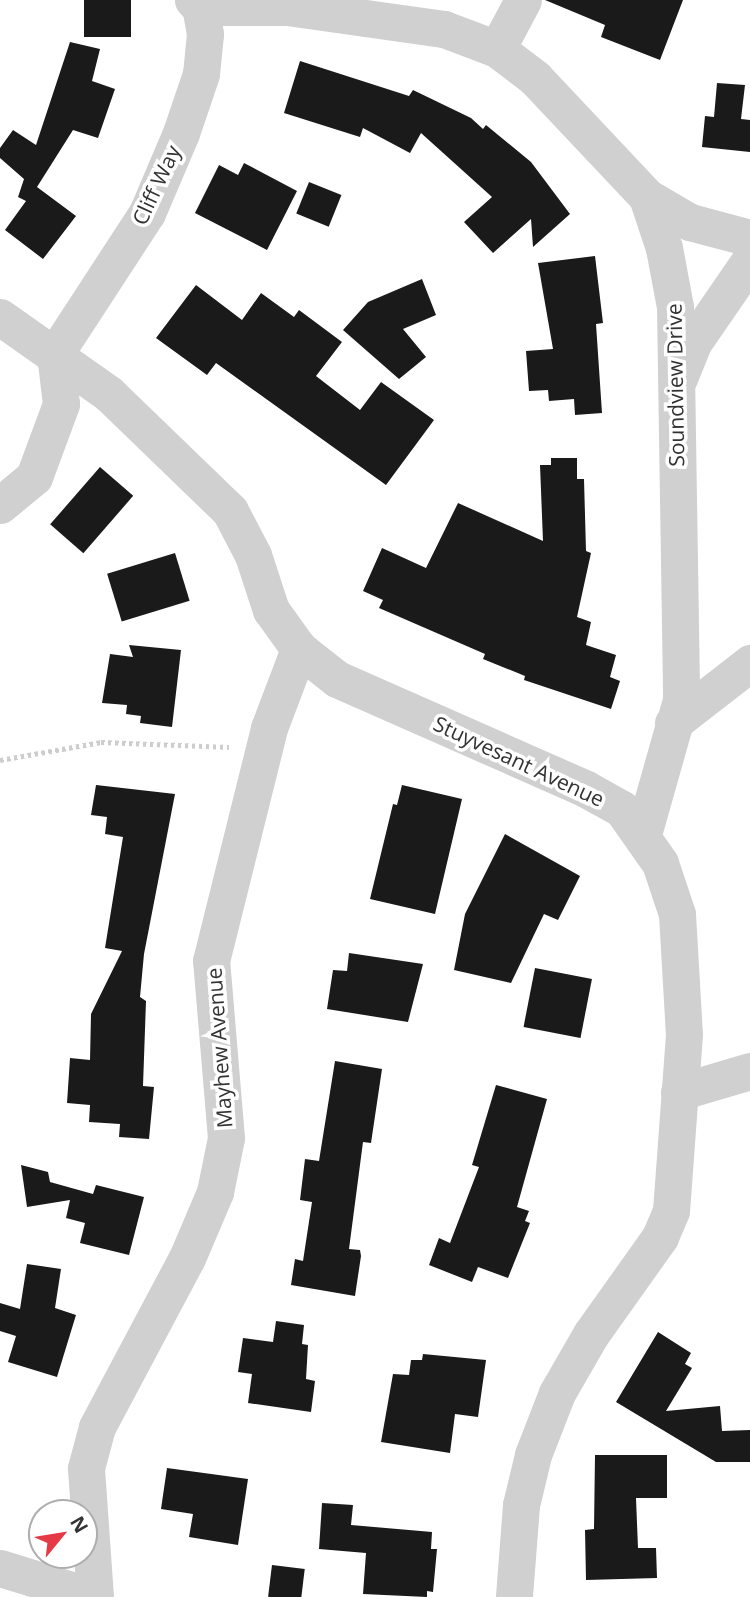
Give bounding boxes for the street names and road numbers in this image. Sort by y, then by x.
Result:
street label: Cliff Way [127,141,185,229]
street label: Soundview Drive [661,303,689,467]
street label: Stuyvesant Avenue [430,710,608,812]
street label: Mayhew Avenue [201,967,237,1129]

